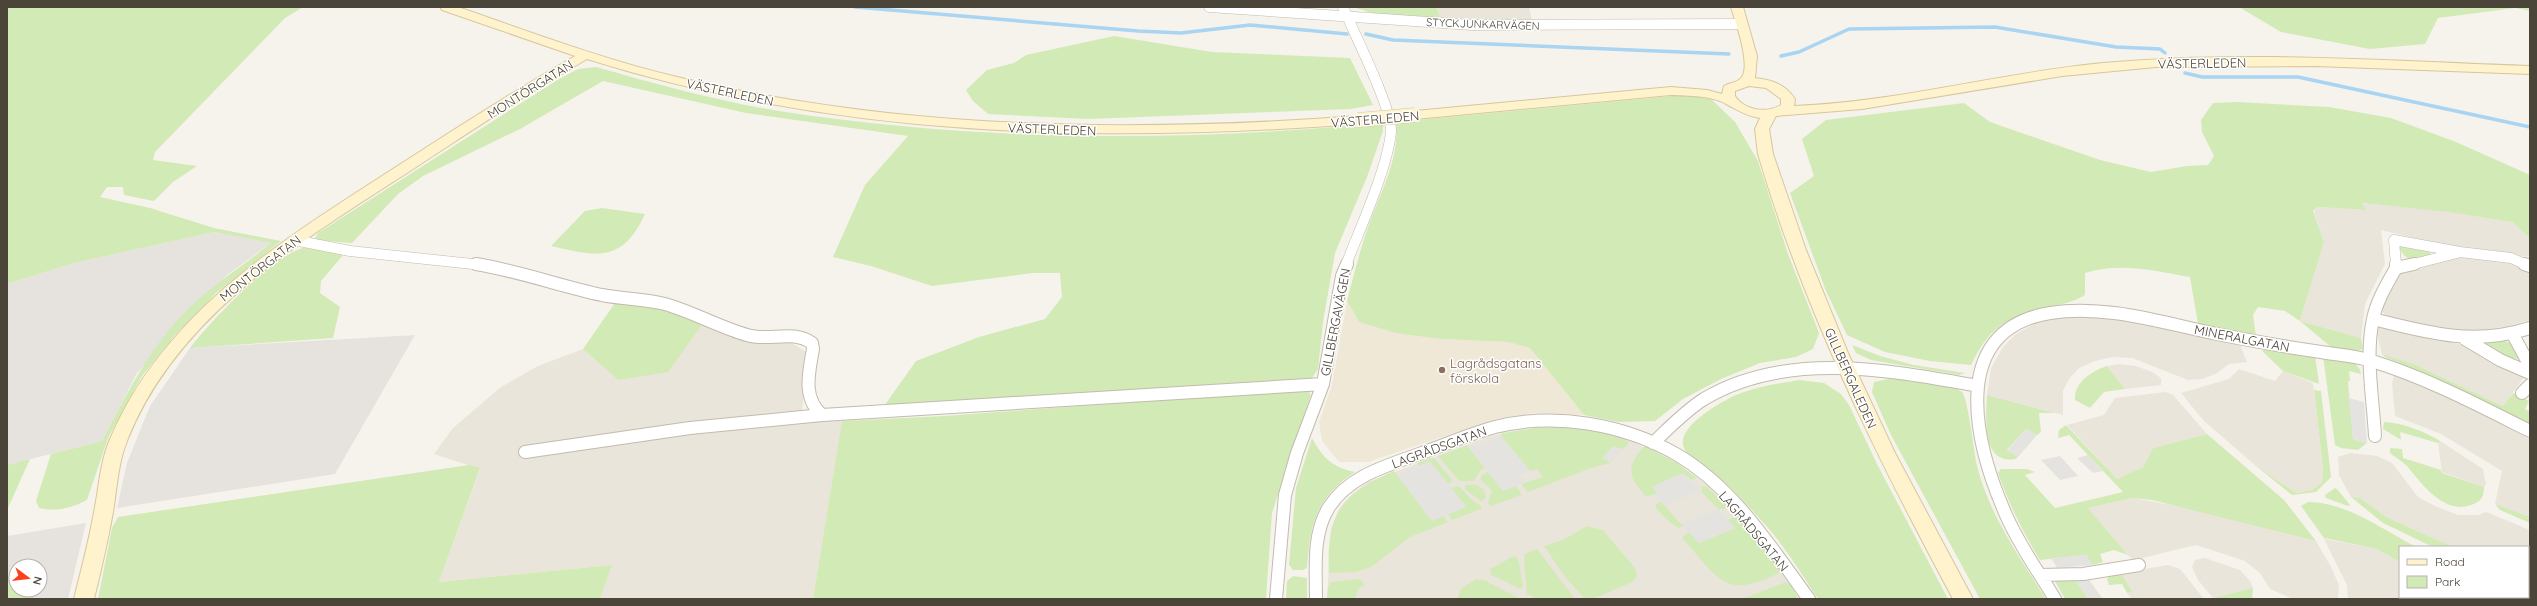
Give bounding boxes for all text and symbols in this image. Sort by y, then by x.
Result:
street label: STYCKJUNKARVÄGEN [1426,15,1540,33]
street label: VÄSTERLEDEN [2157,54,2247,72]
street label: MONTÖRGATAN [484,56,576,122]
street label: VÄSTERLEDEN [685,75,775,109]
street label: VÄSTERLEDEN [1330,107,1420,131]
street label: VÄSTERLEDEN [1007,119,1097,139]
street label: MONTÖRGATAN [216,231,304,305]
street label: GILLBERGAVÄGEN [1317,267,1353,377]
street label: MINERALGATAN [2193,321,2291,355]
street label: GILLBERGALEDEN [1822,325,1880,431]
place label: Lagrådsgatans förskola [1450,355,1541,386]
marker: Lagrådsgatans förskola [1437,365,1447,375]
street label: LAGRÅDSGATAN [1389,422,1489,472]
street label: LAGRÅDSGATAN [1716,488,1792,574]
legend [2399,546,2529,598]
text: Road [2435,554,2465,569]
north arrow [8,558,48,598]
text: Park [2435,574,2460,589]
text: N [30,575,45,586]

